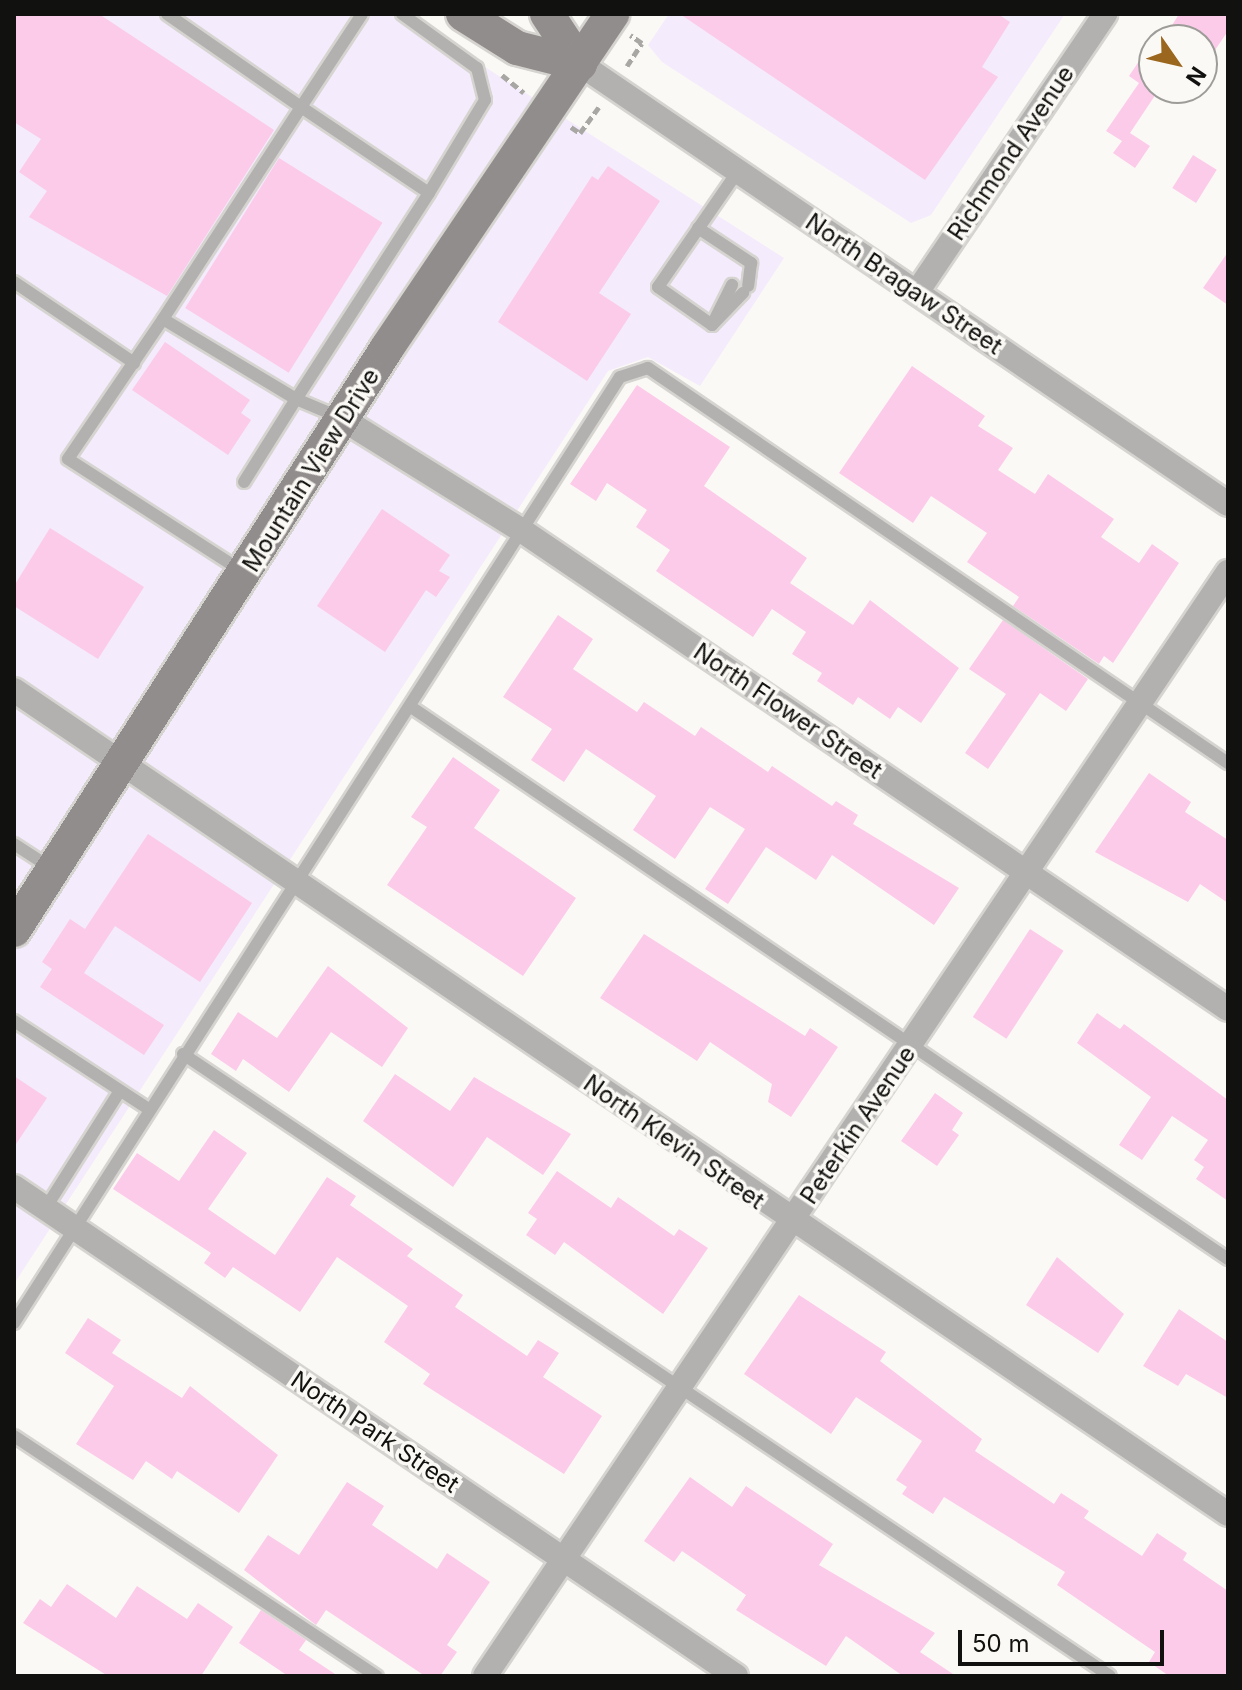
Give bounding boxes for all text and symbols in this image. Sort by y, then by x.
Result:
north arrow [1138,24,1218,104]
street label: Richmond Avenue [942,60,1080,246]
text: N [1181,62,1212,91]
street label: North Bragaw Street [800,207,1008,361]
street label: Mountain View Drive [237,363,385,577]
street label: North Flower Street [688,637,888,785]
street label: Peterkin Avenue [794,1040,922,1210]
street label: North Klevin Street [578,1069,770,1215]
street label: North Park Street [285,1365,465,1499]
scale bar [962,1614,1168,1664]
text: 50 m [972,1629,1030,1658]

